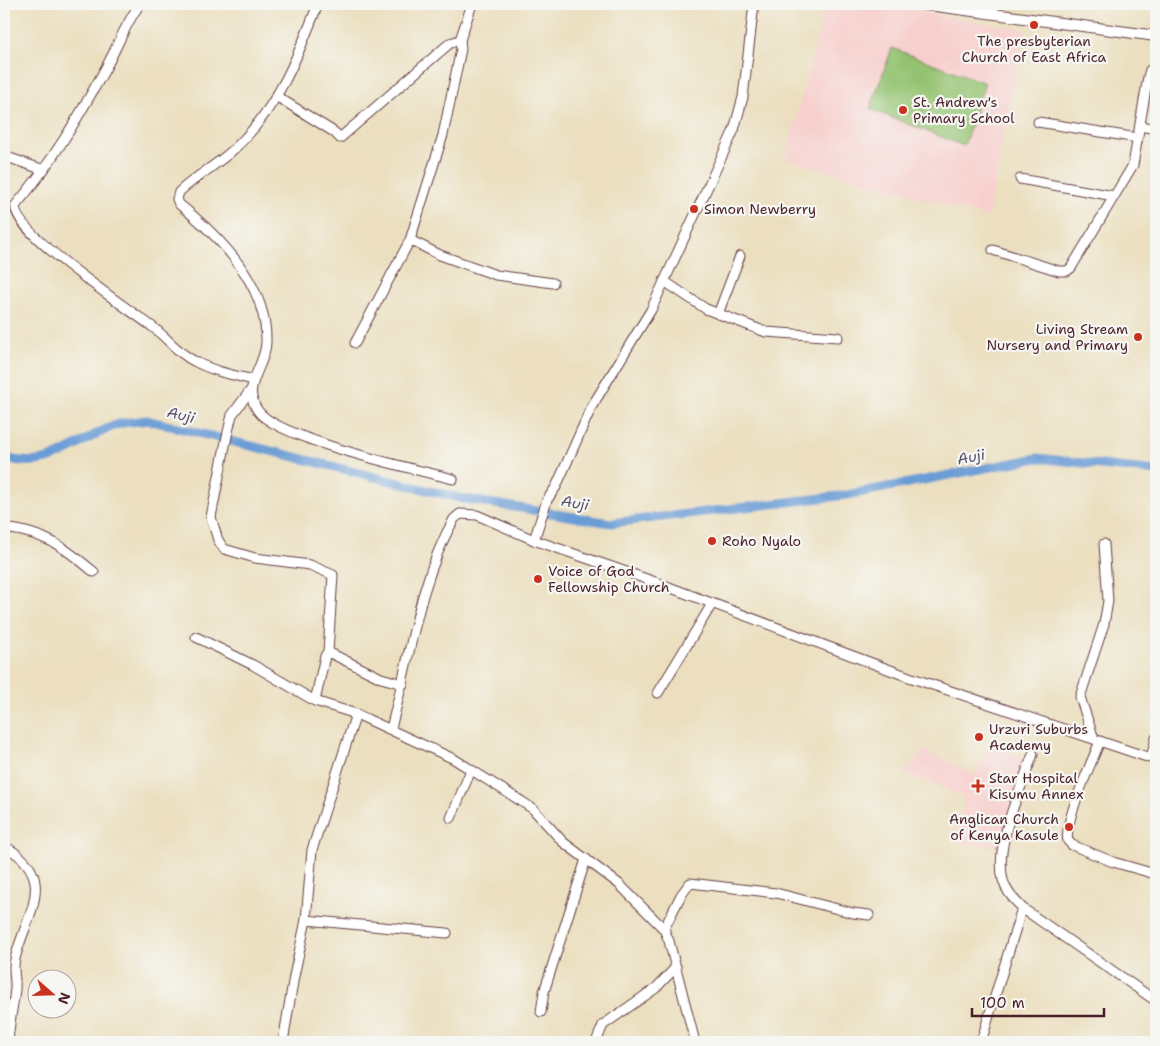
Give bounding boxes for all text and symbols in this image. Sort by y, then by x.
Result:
marker: The presbyterian Church of East Africa [1028,19,1040,31]
place label: The presbyterian Church of East Africa [962,32,1107,66]
place label: St. Andrew's Primary School [913,93,1015,127]
marker: St. Andrew's Primary School [897,104,909,116]
place label: Simon Newberry [704,200,816,218]
marker: Simon Newberry [688,203,700,215]
place label: Living Stream Nursery and Primary [986,320,1128,354]
marker: Living Stream Nursery and Primary [1132,331,1144,343]
water label: Auji [165,402,198,428]
water label: Auji [955,444,987,469]
water label: Auji [560,491,591,515]
place label: Roho Nyalo [722,532,801,550]
marker: Roho Nyalo [706,535,718,547]
place label: Voice of God Fellowship Church [548,562,670,596]
marker: Voice of God Fellowship Church [532,573,544,585]
place label: Urzuri Suburbs Academy [989,720,1088,754]
marker: Urzuri Suburbs Academy [973,731,985,743]
place label: Star Hospital Kisumu Annex [989,769,1083,803]
marker: Star Hospital Kisumu Annex [971,779,985,793]
place label: Anglican Church of Kenya Kasule [949,810,1059,844]
marker: Anglican Church of Kenya Kasule [1063,821,1075,833]
north arrow [28,968,78,1018]
scale bar [972,986,1105,1018]
text: N [54,990,75,1007]
text: 100 m [980,993,1025,1013]

